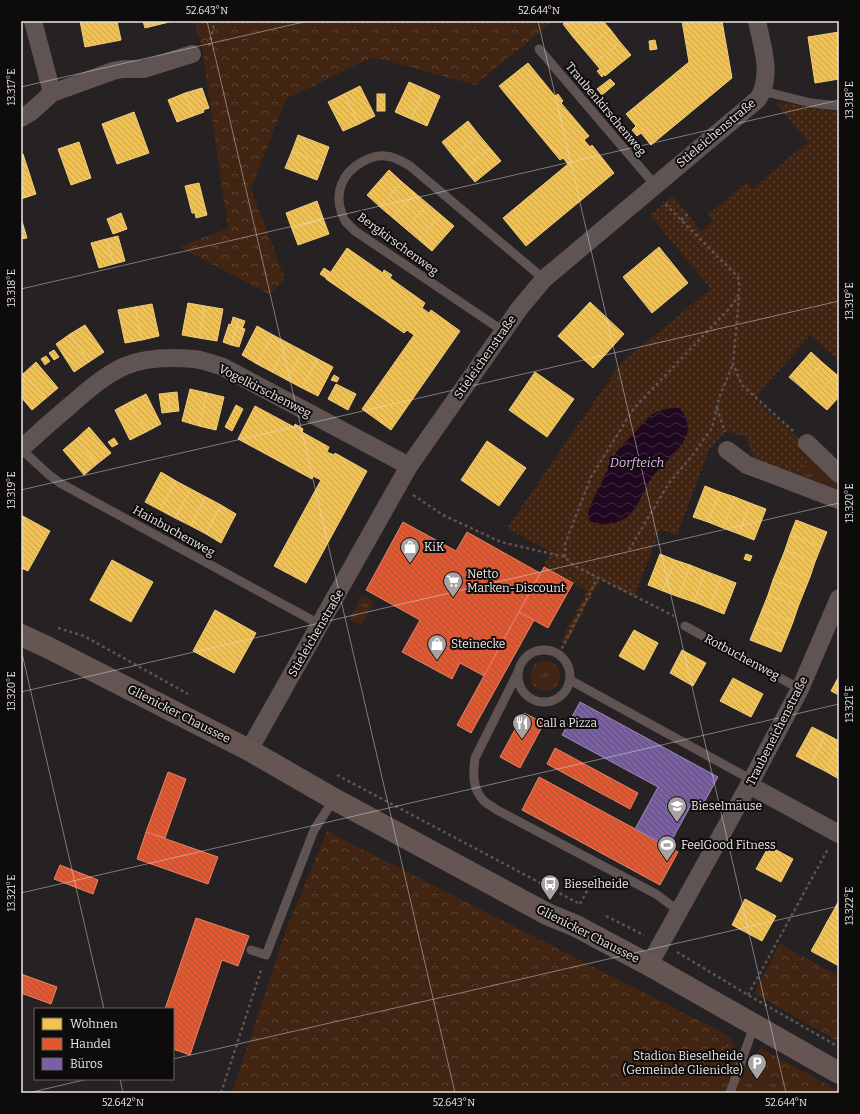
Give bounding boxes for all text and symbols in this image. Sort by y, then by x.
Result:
text: 52.643°N [186,5,228,17]
text: 52.644°N [518,5,560,17]
street label: Traubenkirschenweg [563,59,649,159]
text: 13.317°E [6,68,18,106]
text: 13.318°E [844,81,856,119]
street label: Stieleichenstraße [674,96,758,170]
street label: Bergkirschenweg [355,210,441,278]
text: 13.318°E [6,269,18,307]
text: 13.319°E [844,282,856,320]
street label: Stieleichenstraße [451,313,519,401]
street label: Vogelkirschenweg [216,362,314,420]
water label: Dorfteich [610,455,664,470]
text: 13.319°E [6,471,18,509]
text: 13.320°E [844,483,856,523]
street label: Hainbuchenweg [131,503,218,559]
shop icon: KiK [399,536,421,564]
place label: KiK [424,540,445,554]
place label: Netto Marken-Discount [467,567,566,595]
supermarket icon: Netto Marken-Discount [442,570,464,598]
street label: Stieleichenstraße [285,587,347,679]
street label: Rotbuchenweg [702,631,782,683]
shop icon: Steinecke [426,633,448,661]
place label: Steinecke [451,637,505,651]
text: 13.320°E [6,671,18,711]
street label: Traubeneichenstraße [743,674,811,788]
street label: Glienicker Chaussee [125,682,233,746]
text: 13.321°E [844,686,856,722]
restaurant icon: Call a Pizza [511,712,533,740]
place label: Call a Pizza [536,716,597,730]
school or university icon: Bieselmäuse [666,795,688,823]
place label: Bieselmäuse [691,799,762,813]
sports icon: FeelGood Fitness [656,834,678,862]
place label: FeelGood Fitness [681,838,776,852]
bus stop icon: Bieselheide [539,873,561,901]
text: 13.321°E [6,875,18,911]
place label: Bieselheide [564,877,629,891]
text: 13.322°E [844,887,856,925]
street label: Glienicker Chaussee [534,902,642,966]
legend [34,1008,174,1080]
text: Wohnen [70,1017,118,1031]
text: Handel [70,1037,111,1051]
place label: Stadion Bieselheide (Gemeinde Glienicke) [623,1049,743,1077]
parking icon: Stadion Bieselheide (Gemeinde Glienicke) [746,1052,768,1080]
text: Büros [70,1057,103,1071]
text: 52.642°N [102,1097,144,1109]
text: 52.643°N [433,1097,475,1109]
text: 52.644°N [765,1097,807,1109]

